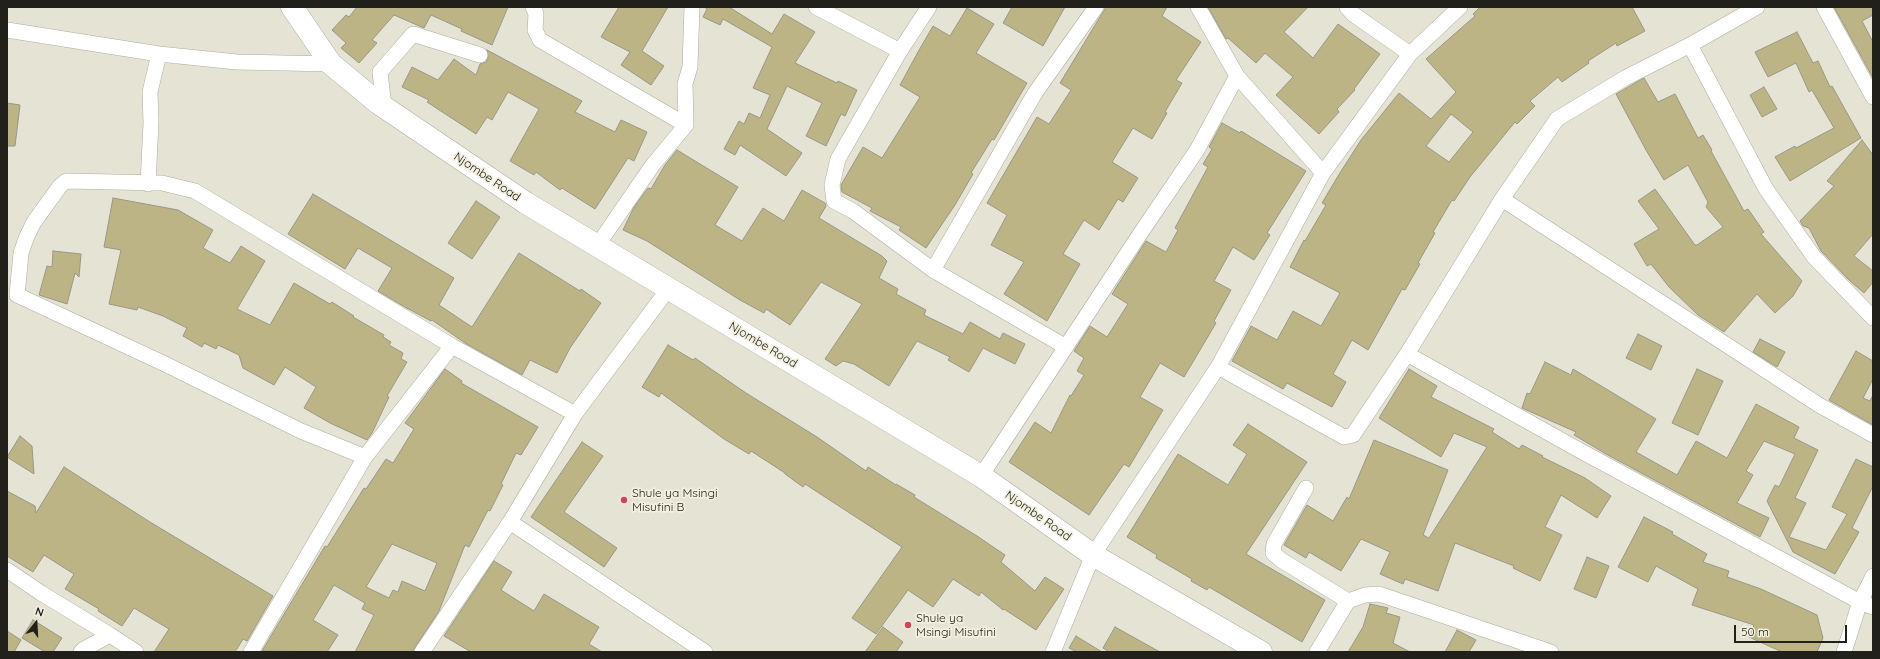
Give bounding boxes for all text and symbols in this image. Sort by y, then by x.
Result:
street label: Njombe Road [451,149,523,205]
street label: Njombe Road [726,319,800,371]
place label: Shule ya Msingi Misufini B [632,486,718,514]
street label: Njombe Road [1002,488,1074,544]
marker: Shule ya Msingi Misufini B [619,495,629,505]
north arrow [16,603,56,643]
text: N [34,604,46,619]
place label: Shule ya Msingi Misufini [916,611,996,639]
scale bar [1736,617,1849,643]
marker: Shule ya Msingi Misufini [903,620,913,630]
text: 50 m [1741,624,1769,639]

